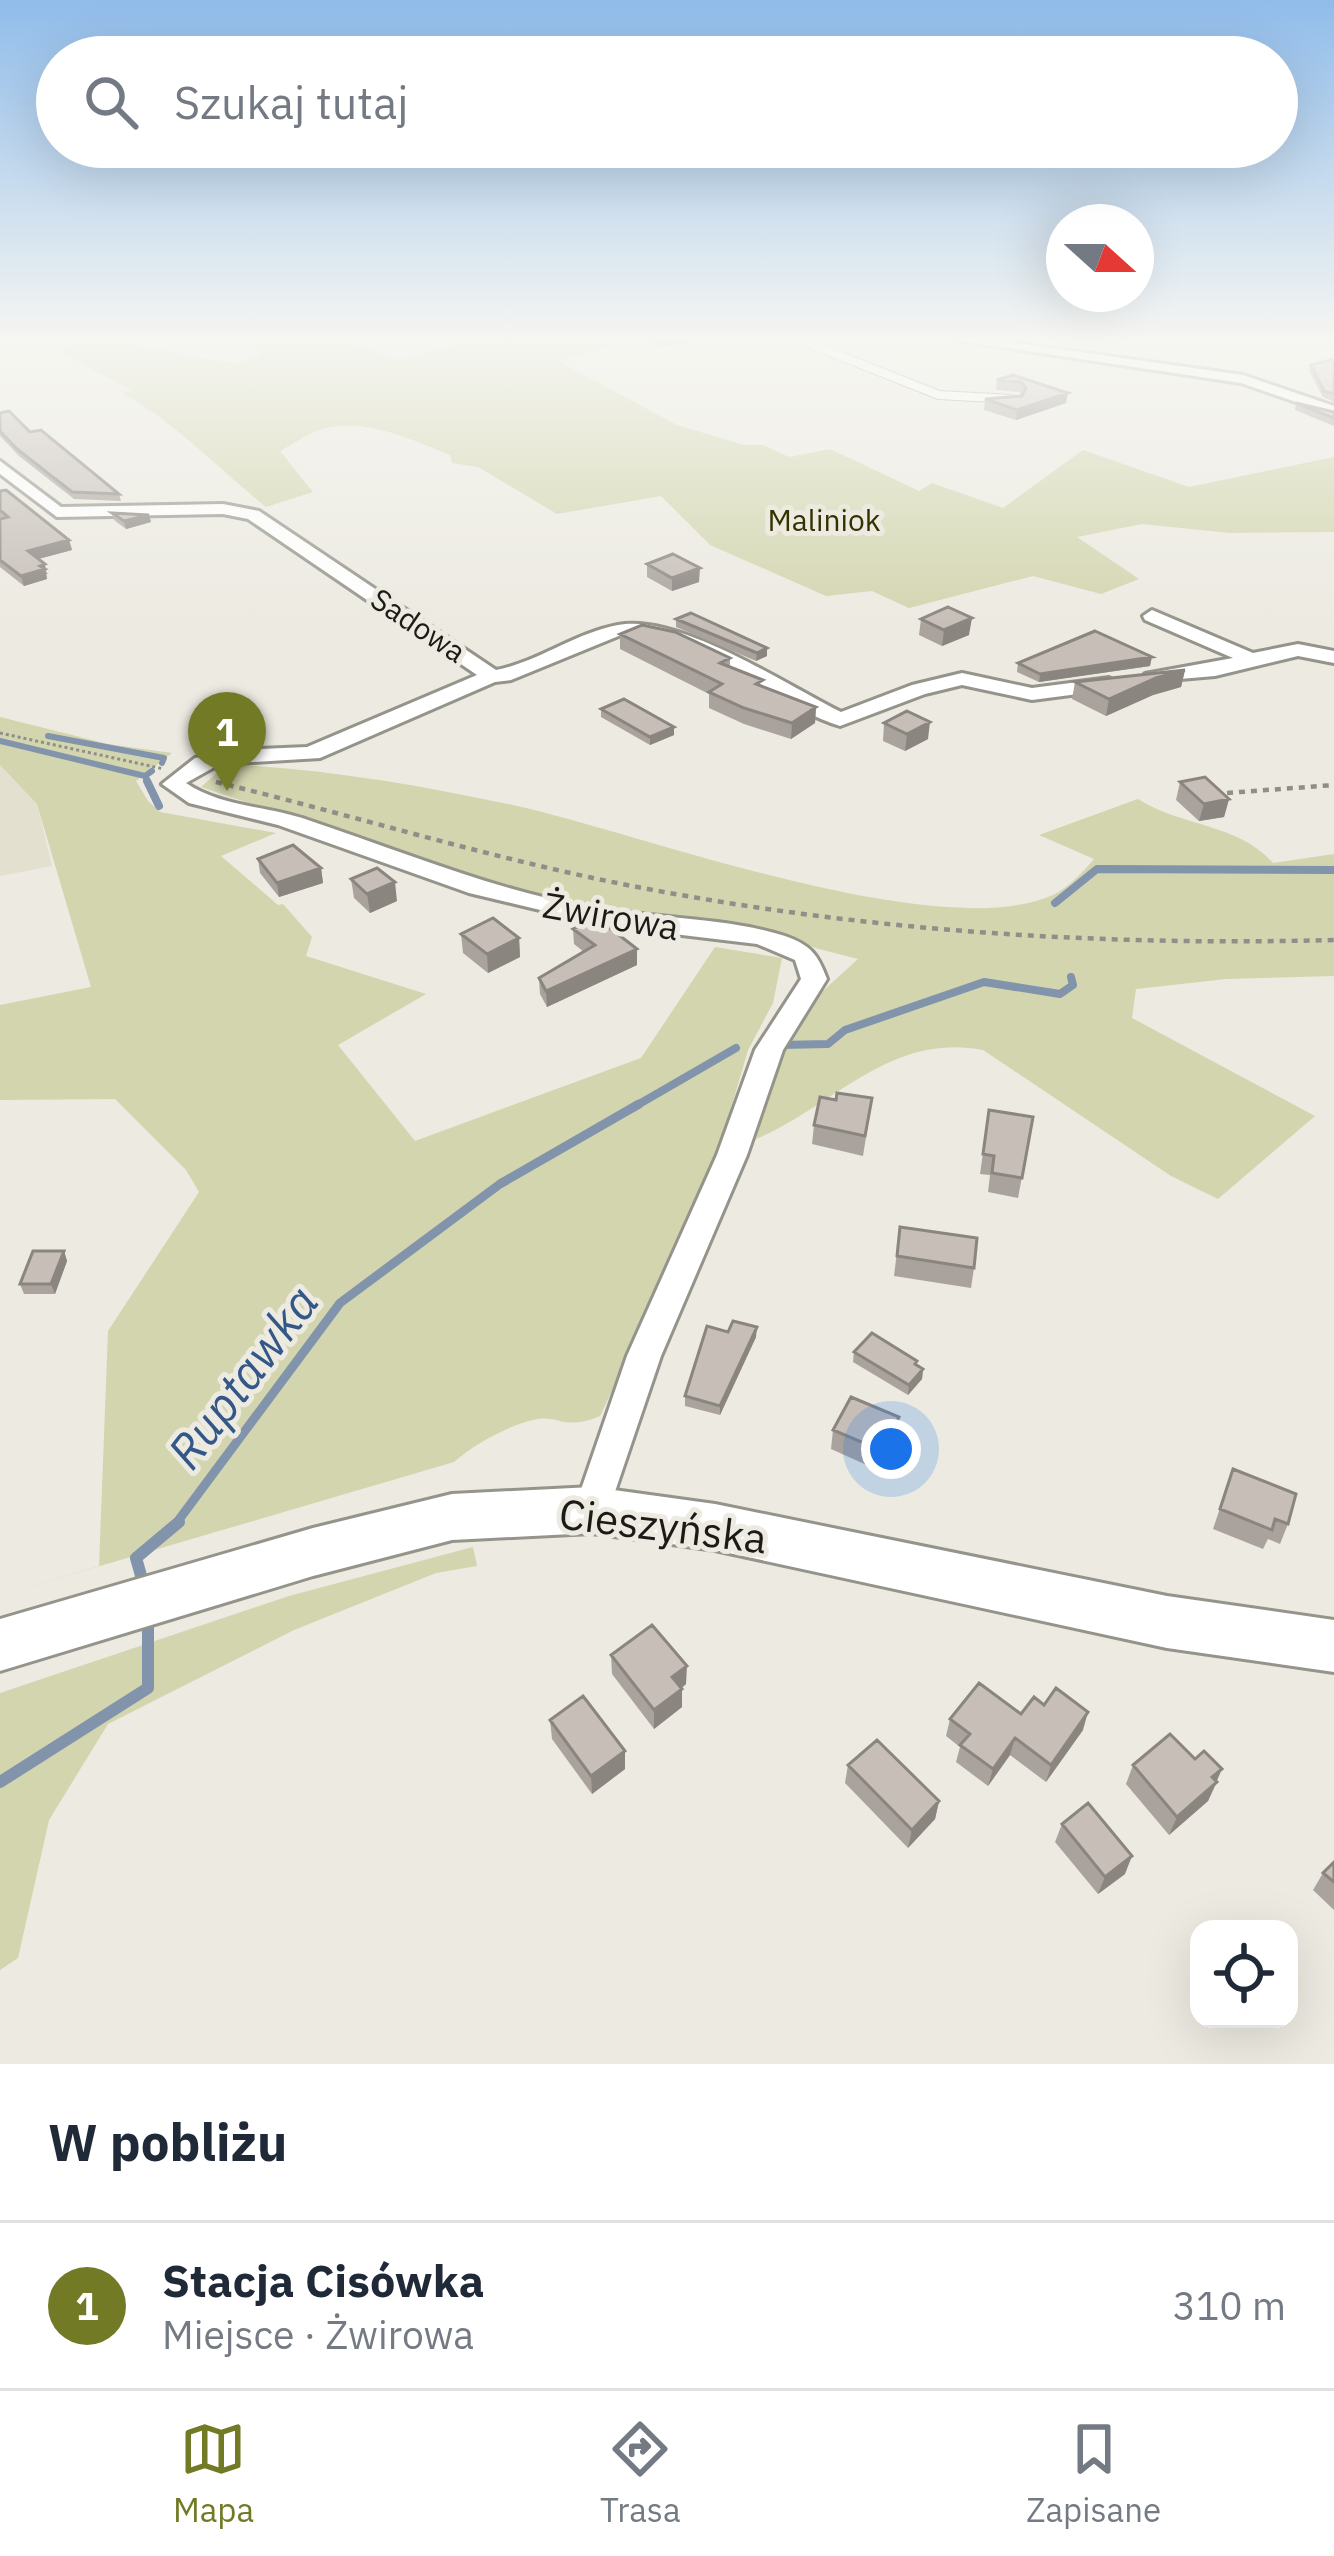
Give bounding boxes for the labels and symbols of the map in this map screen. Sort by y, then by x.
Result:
north arrow [1046,204,1154,312]
park label: Maliniok [767,500,881,539]
street label: Sadowa [364,579,474,671]
pin: 1 [188,692,266,791]
street label: Żwirowa [540,880,683,951]
water label: Ruptawka [153,1272,331,1480]
your location [861,1419,921,1479]
street label: Cieszyńska [556,1485,770,1566]

